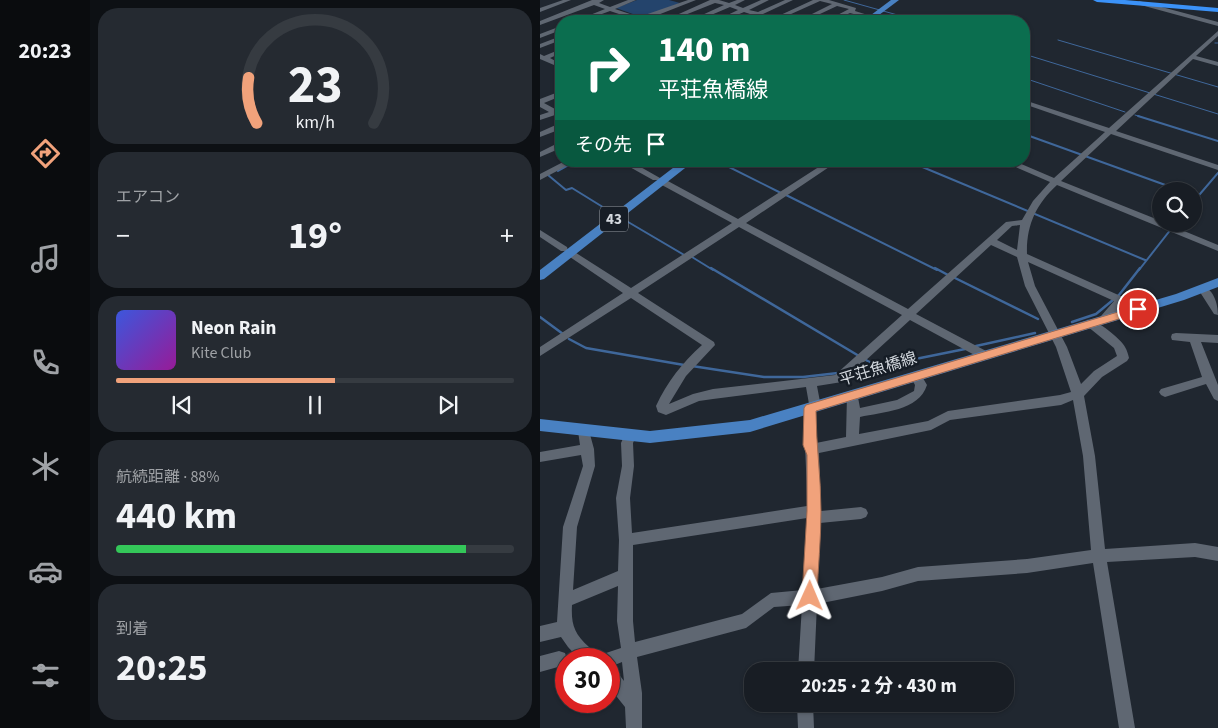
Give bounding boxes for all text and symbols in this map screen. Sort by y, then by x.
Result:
text: 140 m [658,25,750,75]
text: 20:23 [18,35,72,67]
icon: right [575,35,640,100]
text: 23 [288,49,342,123]
text: 平荘魚橋線 [658,74,768,106]
text: km/h [295,110,335,135]
icon: arrive [642,130,670,158]
text: その先 [575,132,632,159]
icon: directions [28,136,63,171]
map controls [1152,182,1202,232]
button: search [1152,182,1202,232]
text: エアコン [116,186,180,208]
road number: 43 [600,206,628,232]
text: 19° [288,209,342,263]
text: − [116,216,130,256]
text: + [500,216,514,256]
icon: music [28,241,63,276]
pin [1117,288,1159,330]
icon: arrive [1124,295,1152,323]
text: Neon Rain [191,315,276,342]
text: Kite Club [191,342,251,364]
icon: phone [28,345,63,380]
street label: 平荘魚橋線 [837,347,919,391]
icon: previous [168,391,196,419]
icon: pause [301,391,329,419]
icon: next [434,391,462,419]
icon: climate [28,449,63,484]
text: 航続距離 · 88% [116,466,219,488]
text: 440 km [116,489,237,543]
icon: car [28,554,63,589]
position arrow [783,569,835,621]
text: 到着 [116,618,148,640]
text: 20:25 [116,641,208,695]
speed limit sign: 30 [555,648,620,713]
icon: filters [28,658,63,693]
text: 20:25 · 2 分 · 430 m [801,673,957,700]

